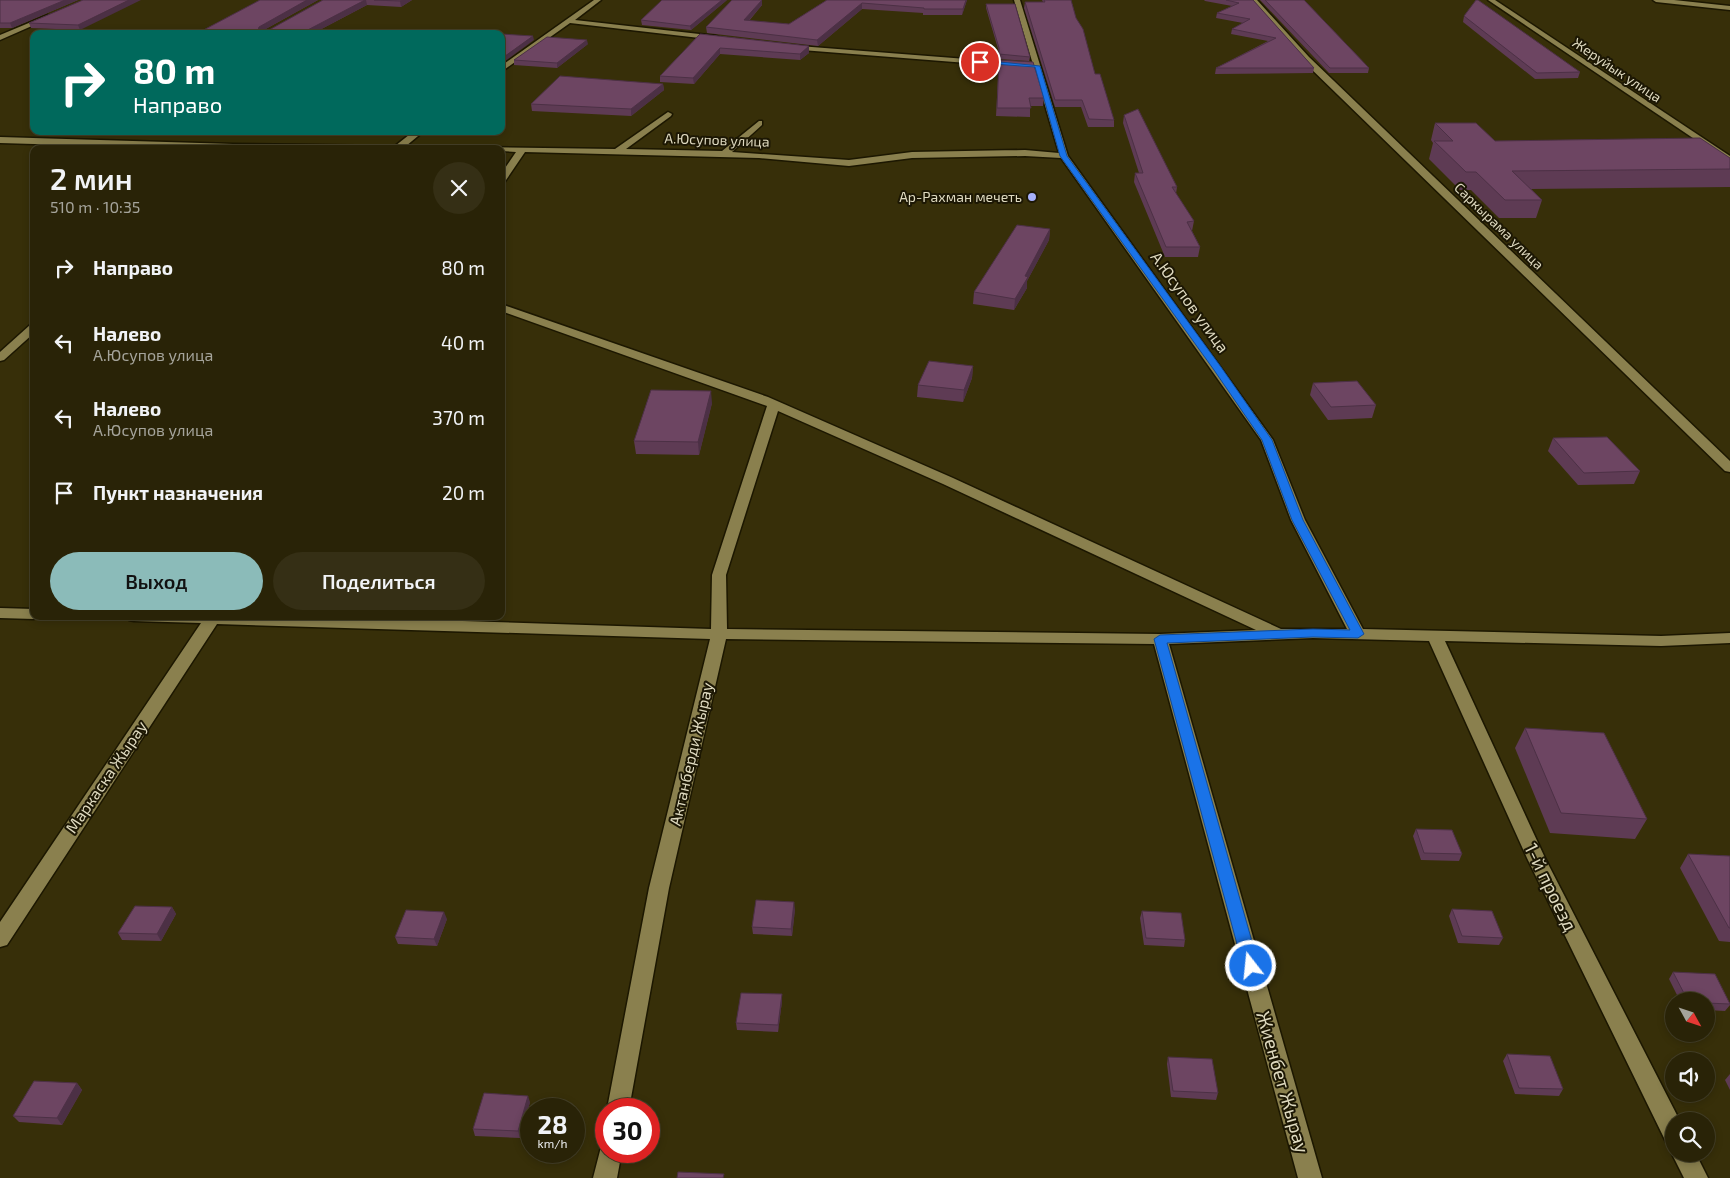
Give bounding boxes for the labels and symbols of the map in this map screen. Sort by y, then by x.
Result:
street label: Жеруйык улица [1570,34,1665,106]
pin [959,41,1001,83]
street label: А.Юсупов улица [664,129,770,150]
street label: Саркырама улица [1451,179,1548,273]
place label: Ар-Рахман мечеть [899,188,1022,205]
marker: Ар-Рахман мечеть [1026,191,1038,203]
street label: А.Юсупов улица [1147,247,1233,357]
street label: Актанберди Жырау [665,680,717,828]
street label: Маркаска Жырау [61,717,151,837]
street label: 1-й проезд [1520,839,1583,935]
position arrow [1224,939,1276,991]
north arrow [1665,992,1715,1042]
street label: Жиенбет Жырау [1251,1008,1315,1156]
speed limit sign: 30 [595,1098,660,1163]

